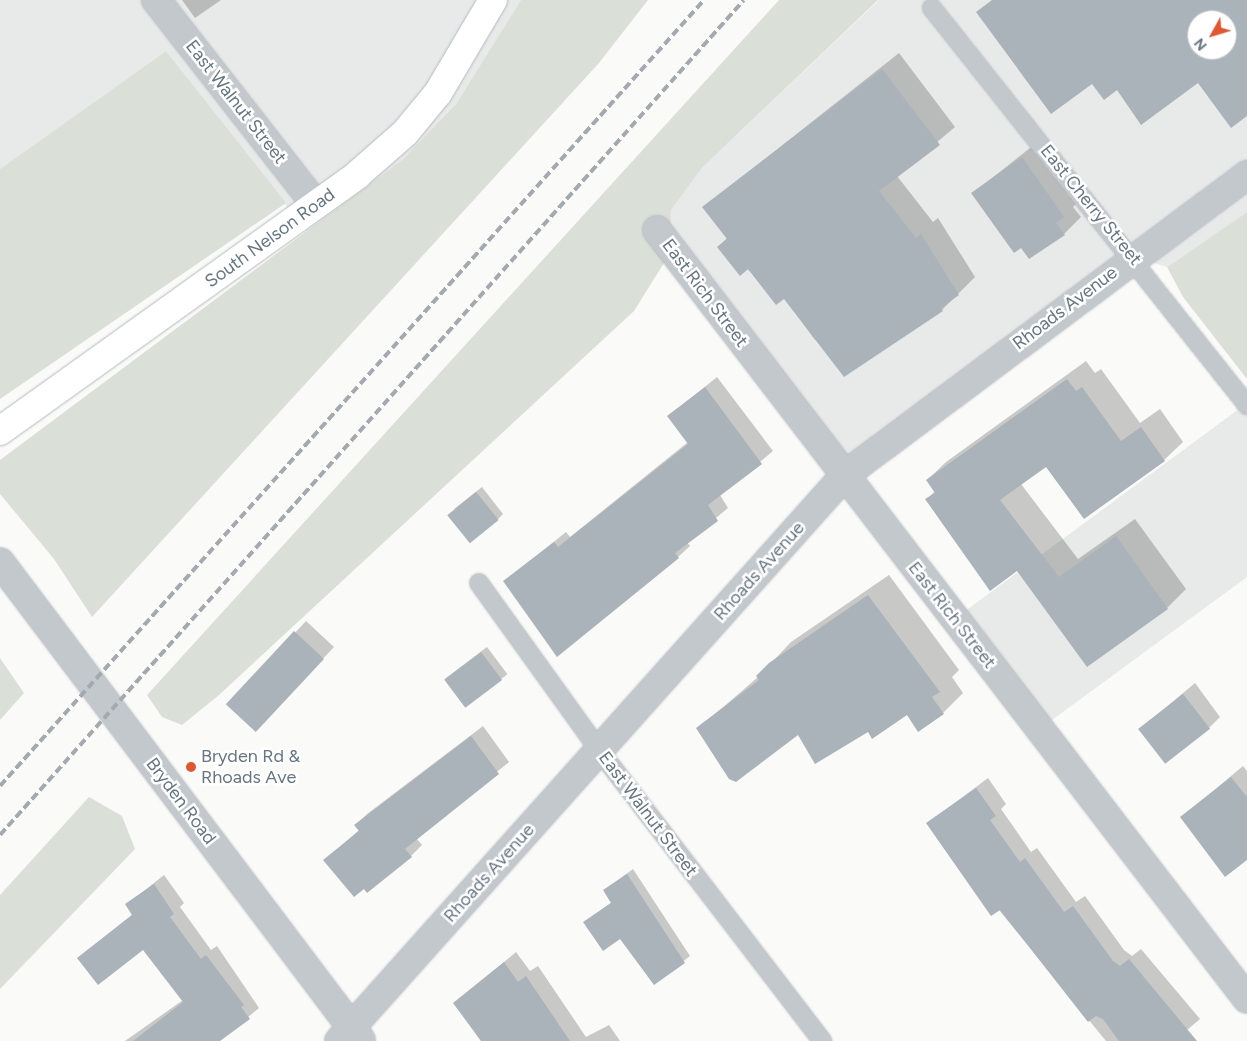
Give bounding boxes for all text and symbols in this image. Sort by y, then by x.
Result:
north arrow [1187,10,1237,60]
text: N [1191,35,1211,54]
street label: East Walnut Street [181,36,291,168]
street label: East Cherry Street [1036,140,1146,270]
street label: South Nelson Road [201,184,339,292]
street label: East Rich Street [657,235,753,351]
street label: Rhoads Avenue [1009,262,1121,354]
street label: Rhoads Avenue [709,517,809,625]
street label: East Rich Street [904,557,1000,673]
place label: Bryden Rd & Rhoads Ave [201,746,300,789]
street label: East Walnut Street [594,747,702,881]
street label: Bryden Road [141,754,221,848]
marker: Bryden Rd & Rhoads Ave [185,761,197,773]
street label: Rhoads Avenue [439,819,539,927]

